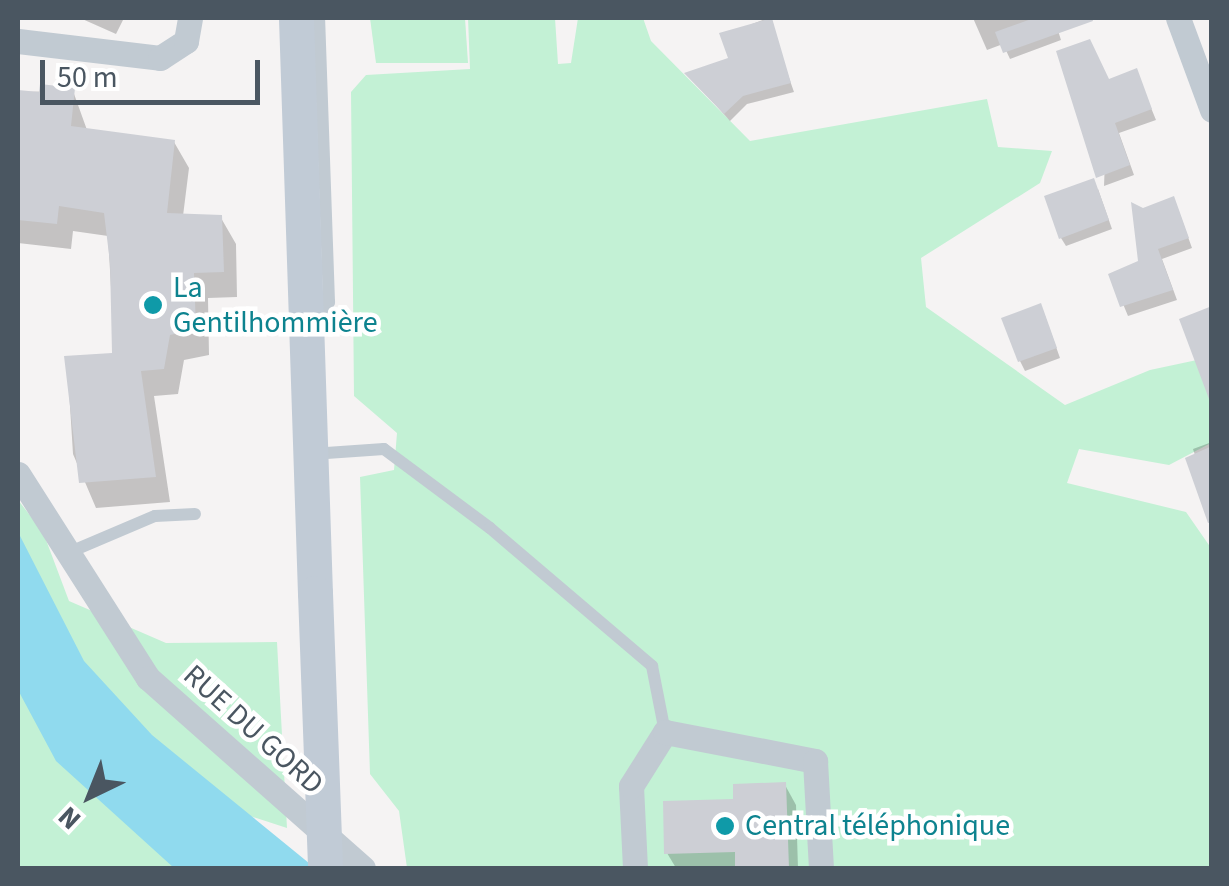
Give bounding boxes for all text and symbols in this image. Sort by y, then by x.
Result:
scale bar [45,40,265,102]
text: 50 m [57,56,118,99]
place label: La Gentilhommière [173,270,378,340]
marker: La Gentilhommière [142,294,164,316]
street label: RUE DU GORD [176,658,330,802]
north arrow [40,746,140,846]
text: N [49,797,90,839]
place label: Central téléphonique [745,808,1010,844]
marker: Central téléphonique [714,815,736,837]

